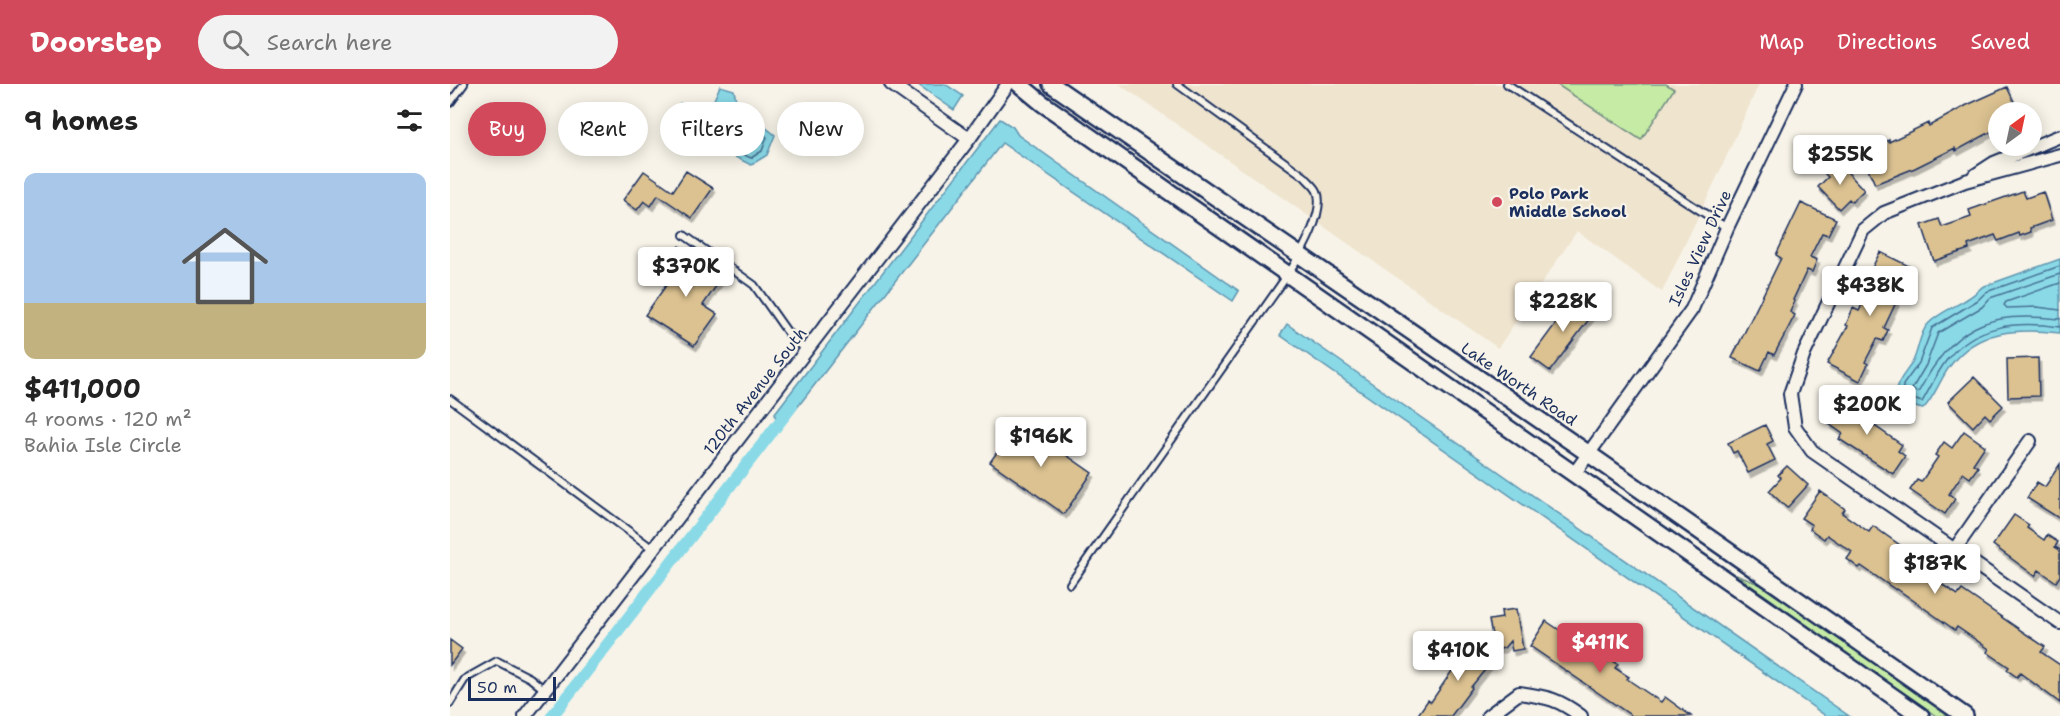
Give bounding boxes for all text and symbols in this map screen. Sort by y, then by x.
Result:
search box [198,15,618,69]
text: Doorstep [30,23,162,61]
icon: search [219,26,252,59]
text: Search here [267,28,393,57]
text: Map [1759,28,1804,56]
text: Directions [1837,28,1937,56]
text: Saved [1970,28,2030,56]
chip: Buy [468,102,546,156]
chip: Rent [558,102,648,156]
chip: Filters [660,102,765,156]
chip: New [777,102,864,156]
north arrow [1988,102,2042,156]
map controls [1988,102,2042,156]
text: 9 homes [24,103,138,138]
icon: filters [393,104,426,137]
pin: $255K [1798,135,1882,186]
text: $255K [1807,141,1873,167]
place label: Polo Park Middle School [1509,183,1627,222]
street label: Isles View Drive [1664,187,1736,309]
marker: Polo Park Middle School [1490,195,1504,209]
icon: home [171,212,279,320]
pin: $370K [644,247,728,298]
text: $370K [652,253,720,279]
pin: $438K [1828,266,1912,317]
text: $438K [1836,272,1904,298]
pin: $228K [1521,282,1605,333]
text: $228K [1529,288,1597,314]
street label: 120th Avenue South [699,323,811,459]
street label: Lake Worth Road [1457,337,1581,431]
text: $411,000 [24,371,141,406]
pin: $200K [1825,385,1909,436]
text: $200K [1833,391,1901,417]
text: 4 rooms · 120 m² [24,406,192,432]
pin: $196K [999,417,1083,468]
text: $196K [1009,423,1073,449]
text: Bahia Isle Circle [24,432,182,458]
pin: $187K [1893,544,1977,595]
text: $187K [1903,550,1967,576]
pin: $411K [1558,623,1642,674]
text: $411K [1571,629,1629,655]
pin: $410K [1416,631,1500,682]
text: $410K [1427,637,1489,663]
scale bar [468,674,556,702]
text: 50 m [477,677,517,698]

